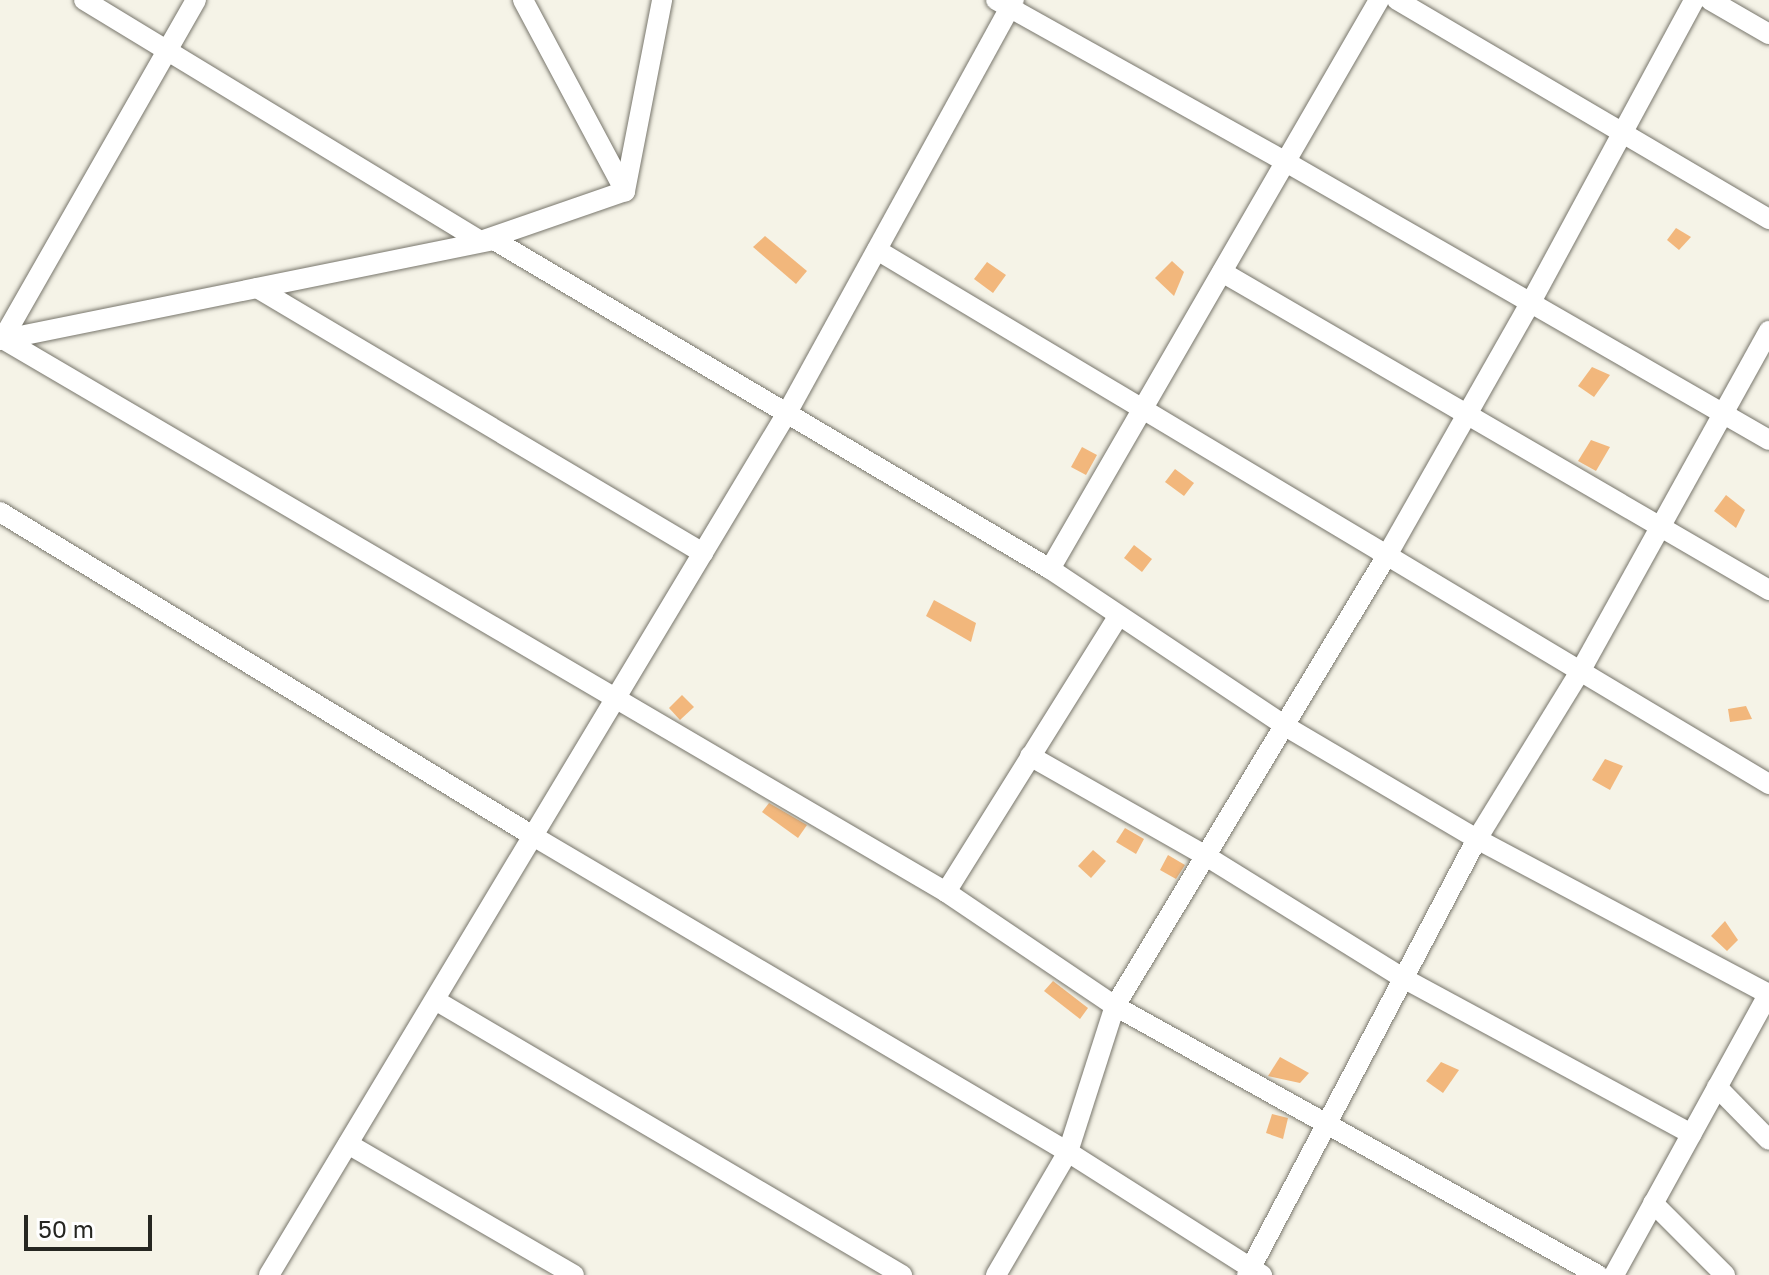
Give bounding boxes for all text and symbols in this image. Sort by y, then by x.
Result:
scale bar [28,1199,156,1249]
text: 50 m [38,1214,94,1243]

